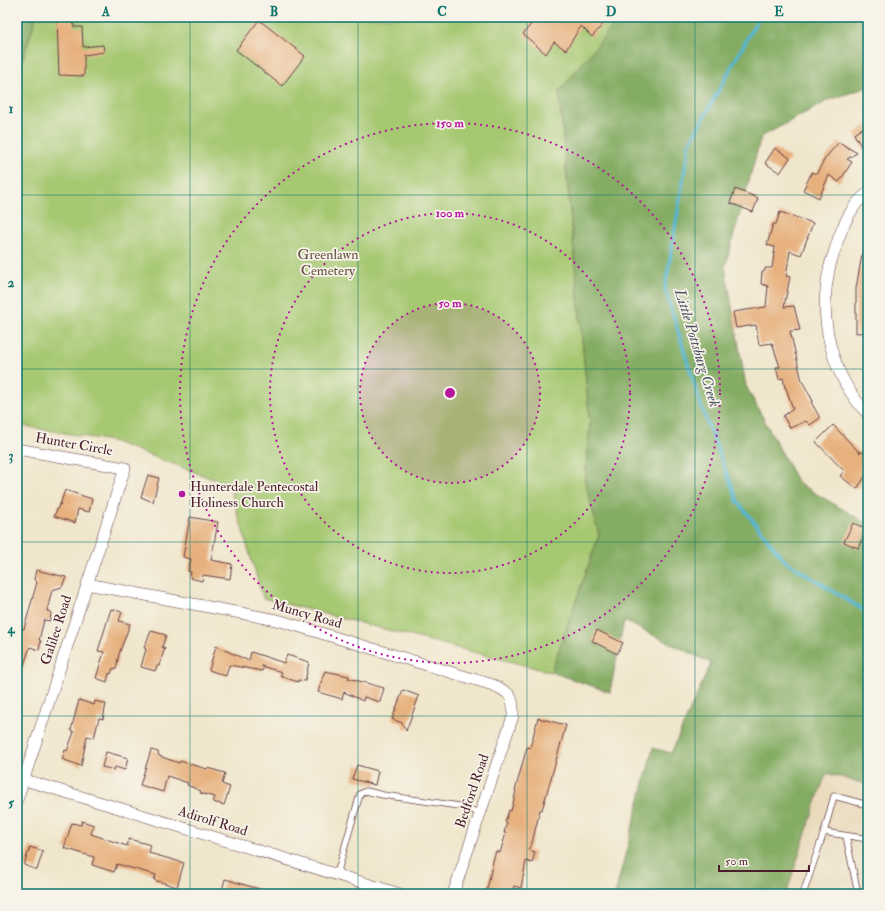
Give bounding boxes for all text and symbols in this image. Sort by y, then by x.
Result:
text: A [101,4,111,20]
text: B [270,4,278,20]
text: C [437,4,447,20]
text: D [606,4,617,20]
text: E [774,4,784,20]
text: 1 [9,101,14,117]
text: 150 m [436,116,464,131]
text: 100 m [436,206,465,221]
park label: Greenlawn Cemetery [298,246,358,280]
text: 2 [8,275,15,291]
water label: Little Pottsburg Creek [670,286,724,409]
text: 50 m [438,296,462,311]
centre of rings [443,386,457,400]
street label: Hunter Circle [34,429,114,459]
text: 3 [9,448,14,464]
place label: Hunterdale Pentecostal Holiness Church [190,478,319,511]
marker: Hunterdale Pentecostal Holiness Church [177,489,187,499]
street label: Galilee Road [37,593,75,667]
street label: Muncy Road [270,596,344,633]
text: 4 [6,621,15,637]
street label: Bedford Road [451,752,493,830]
text: 5 [8,795,14,811]
street label: Adirolf Road [175,802,250,840]
scale bar [719,847,809,873]
text: 50 m [725,854,749,869]

